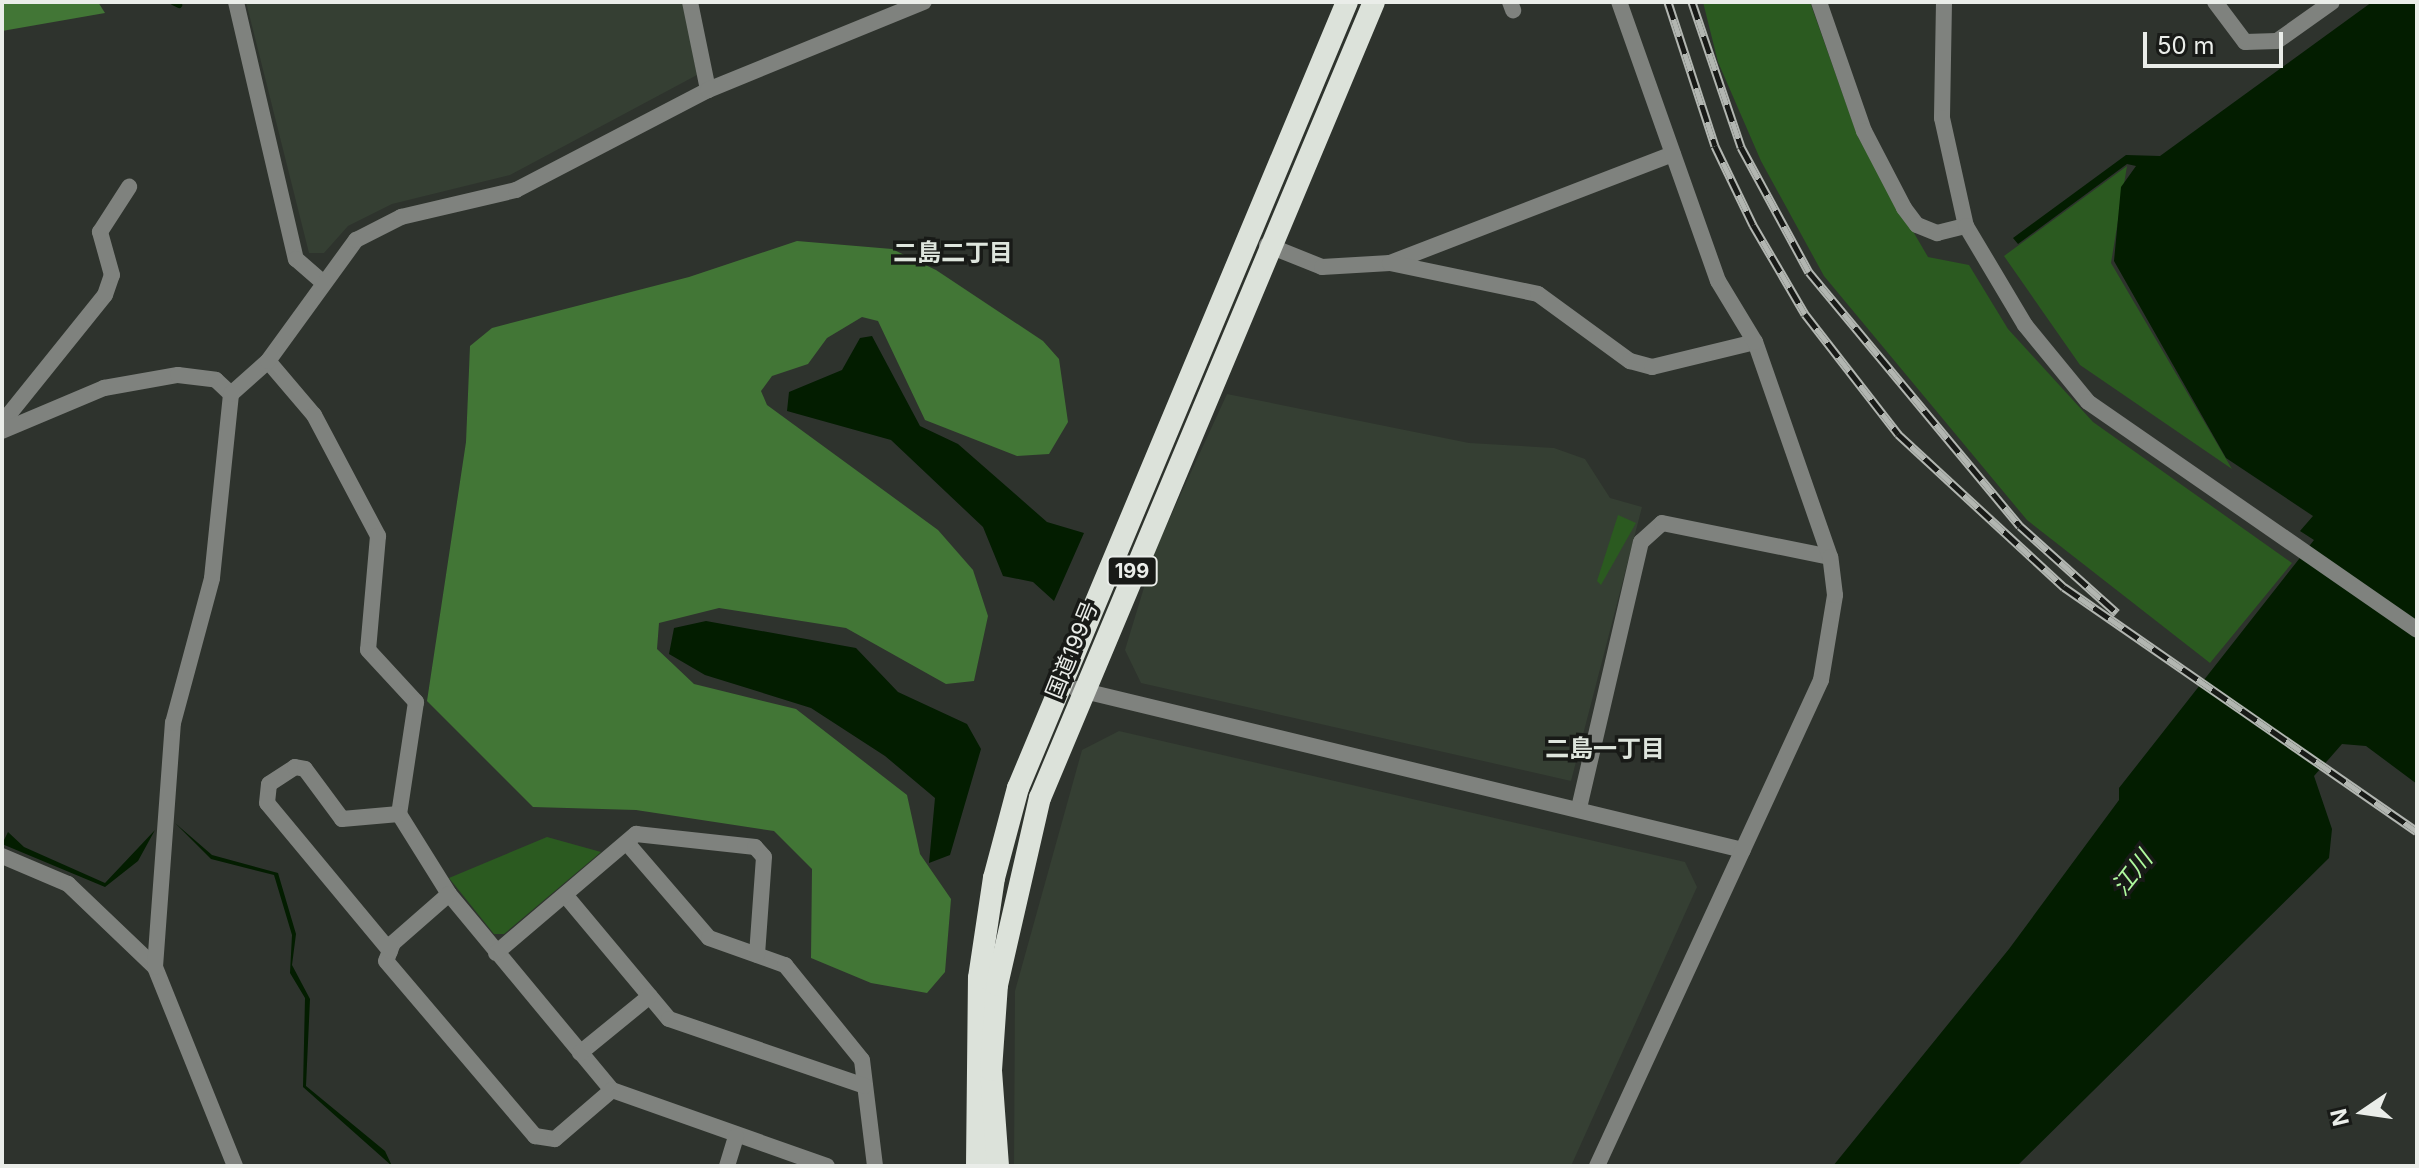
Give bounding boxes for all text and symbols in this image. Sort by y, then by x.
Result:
scale bar [2147,16,2287,66]
text: 50 m [2157,31,2215,60]
district label: 二島二丁目 [893,239,1013,267]
road number: 199 [1106,555,1158,587]
street label: 国道199号 [1041,598,1103,702]
district label: 二島一丁目 [1545,735,1665,763]
water label: 江川 [2106,845,2158,901]
north arrow [2323,1072,2403,1152]
text: N [2325,1106,2354,1128]

